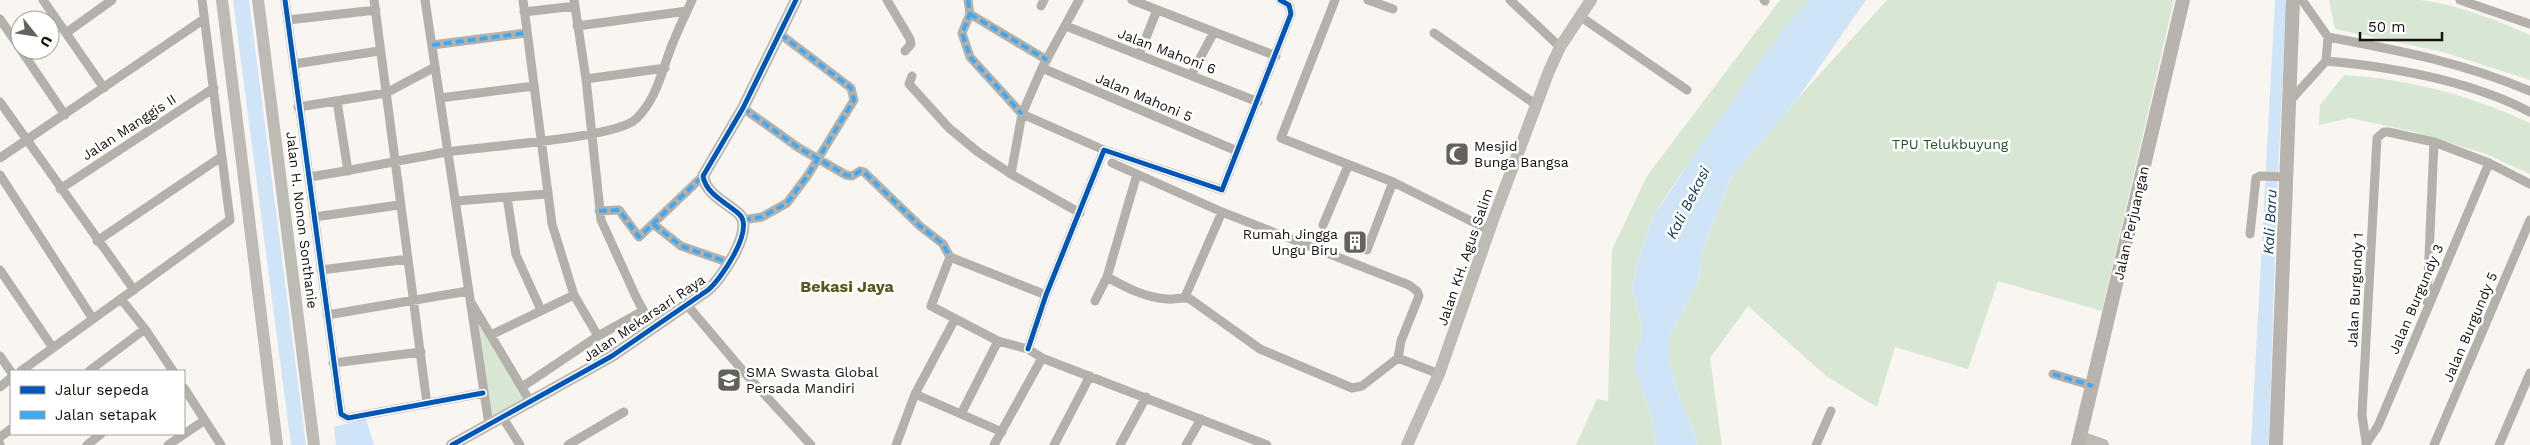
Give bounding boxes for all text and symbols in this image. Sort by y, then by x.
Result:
north arrow [10,10,60,60]
scale bar [2360,10,2442,42]
text: 50 m [2368,18,2405,36]
street label: Jalan Mahoni 6 [1116,25,1218,77]
text: U [37,33,56,50]
street label: Jalan Mahoni 5 [1093,69,1195,125]
street label: Jalan Manggis II [79,91,179,163]
street label: Jalan H. Nonon Sonthanie [283,131,321,309]
park label: TPU Telukbuyung [1892,136,2009,152]
place label: Mesjid Bunga Bangsa [1474,138,1569,170]
mosque icon: Mesjid Bunga Bangsa [1444,141,1470,167]
water label: Kali Bekasi [1662,163,1714,242]
street label: Jalan Perjuangan [2110,164,2152,282]
street label: Jalan KH. Agus Salim [1434,186,1496,328]
water label: Kali Baru [2259,189,2281,255]
place label: Rumah Jingga Ungu Biru [1243,226,1338,258]
building icon: Rumah Jingga Ungu Biru [1342,229,1368,255]
street label: Jalan Burgundy 1 [2344,232,2366,348]
street label: Jalan Burgundy 3 [2386,242,2446,356]
street label: Jalan Burgundy 5 [2440,270,2500,384]
street label: Jalan Mekarsari Raya [580,271,708,365]
district label: Bekasi Jaya [800,277,894,296]
place label: SMA Swasta Global Persada Mandiri [746,364,879,396]
school or university icon: SMA Swasta Global Persada Mandiri [716,367,742,393]
legend [10,370,185,435]
text: Jalur sepeda [55,381,149,399]
text: Jalan setapak [55,406,157,424]

